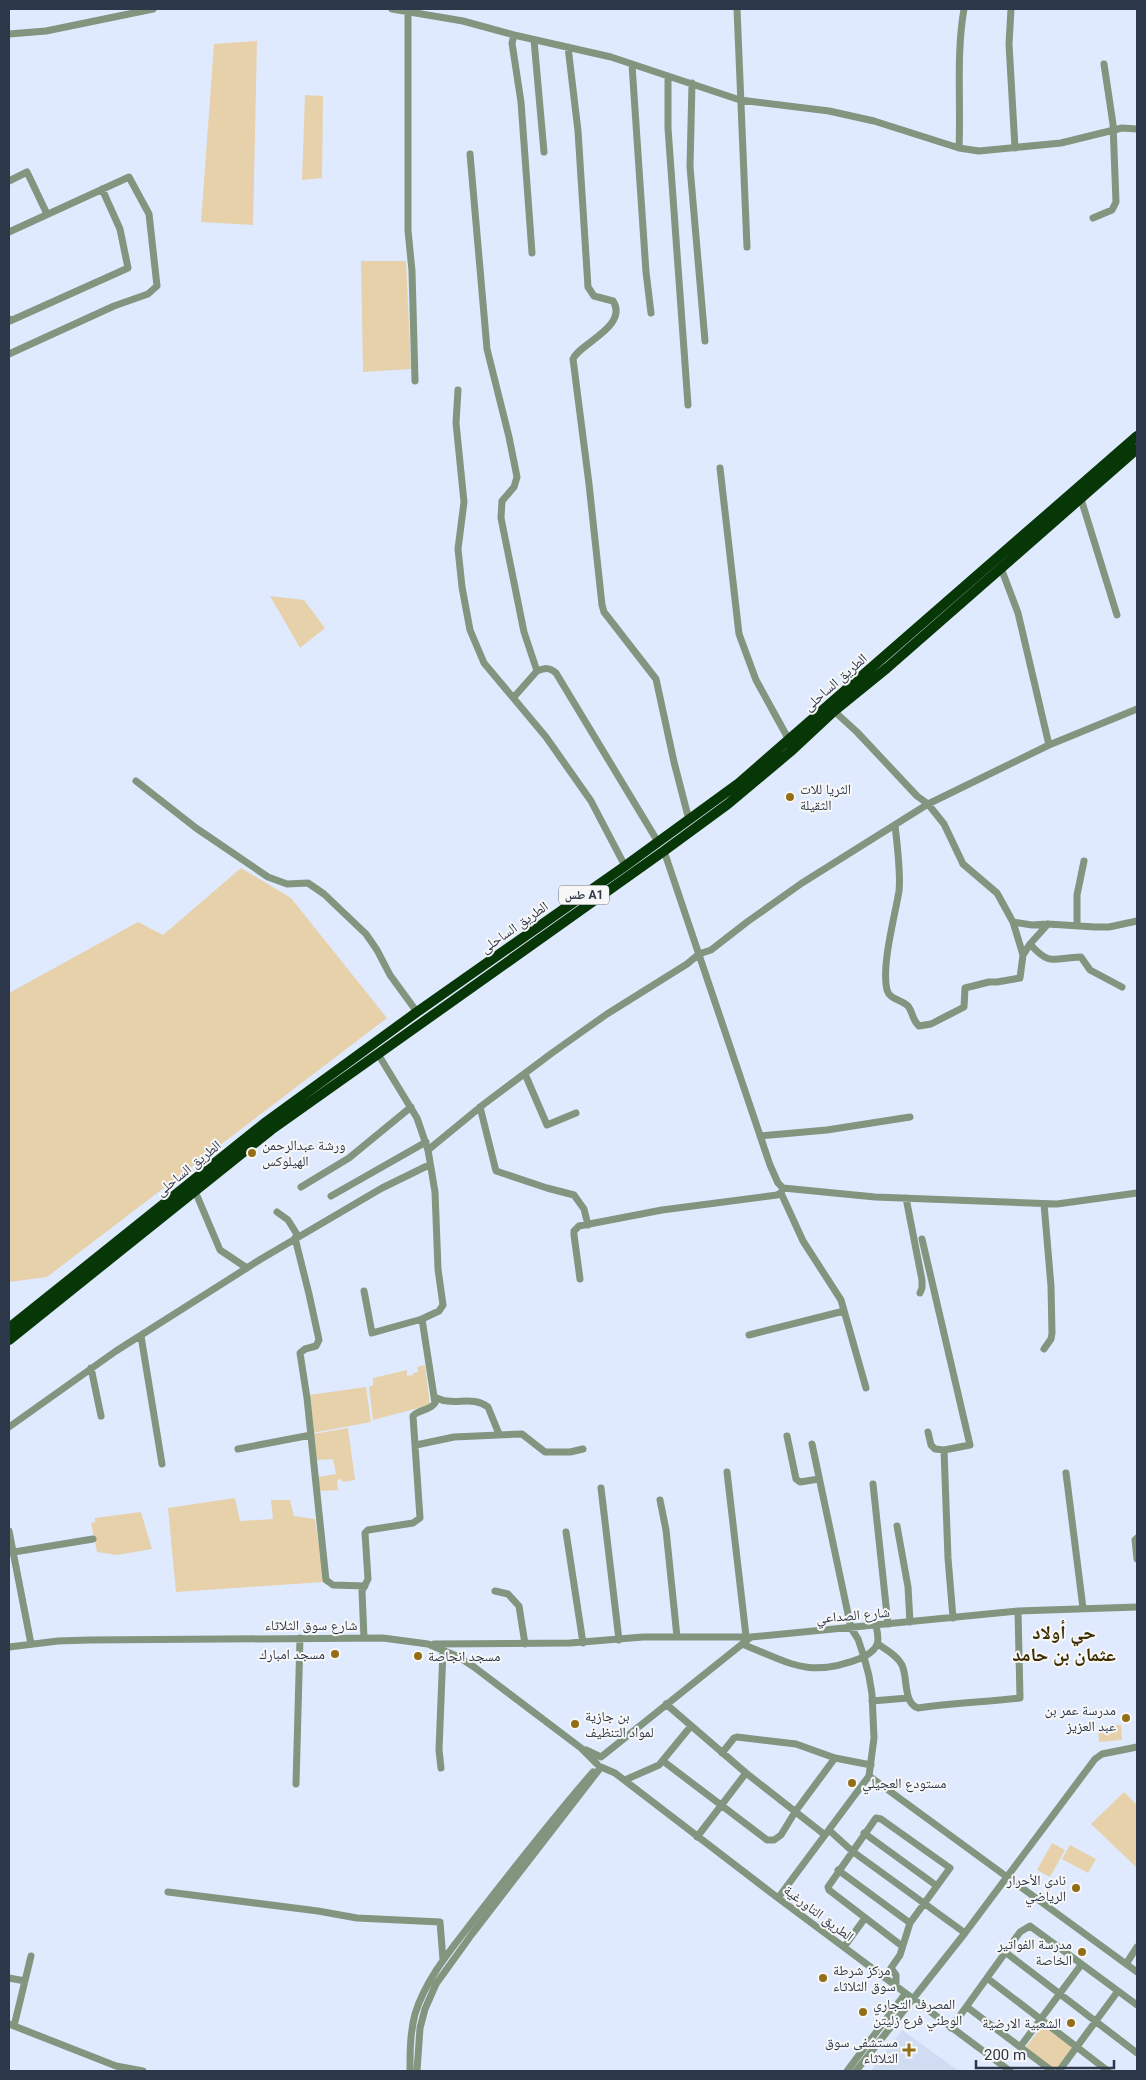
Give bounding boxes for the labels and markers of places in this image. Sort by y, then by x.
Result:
place label: الثريا للات الثقيلة [800,781,851,813]
marker: الثريا للات الثقيلة [784,791,796,803]
place label: ورشة عبدالرحمن الهيلوكس [262,1137,346,1170]
marker: ورشة عبدالرحمن الهيلوكس [246,1147,258,1159]
place label: مسجد امبارك [259,1646,325,1663]
marker: مسجد امبارك [329,1648,341,1660]
place label: مسجد انجاصة [428,1648,500,1664]
marker: مسجد انجاصة [412,1650,424,1662]
place label: مدرسة عمر بن عبد العزيز [1045,1702,1116,1735]
place label: بن جازية لمواد التنظيف [585,1708,654,1741]
marker: مدرسة عمر بن عبد العزيز [1120,1712,1132,1724]
marker: بن جازية لمواد التنظيف [569,1718,581,1730]
place label: مستودع العجيلي [862,1775,947,1795]
marker: مستودع العجيلي [846,1777,858,1789]
place label: نادي الأحرار الرياضي [1006,1872,1066,1908]
marker: نادي الأحرار الرياضي [1070,1882,1082,1894]
place label: مدرسة الفواتير الخاصة [996,1936,1072,1968]
marker: مدرسة الفواتير الخاصة [1076,1946,1088,1958]
place label: مركز شرطة سوق الثلاثاء [833,1962,896,1995]
marker: مركز شرطة سوق الثلاثاء [817,1972,829,1984]
place label: المصرف التجاري الوطني فرع زليتن [873,1996,962,2032]
marker: المصرف التجاري الوطني فرع زليتن [857,2006,869,2018]
place label: الشعبية الارضية [982,2015,1061,2032]
marker: الشعبية الارضية [1065,2017,1077,2029]
place label: مستشفى سوق الثلاثاء [825,2034,898,2066]
marker: مستشفى سوق الثلاثاء [902,2043,916,2057]

